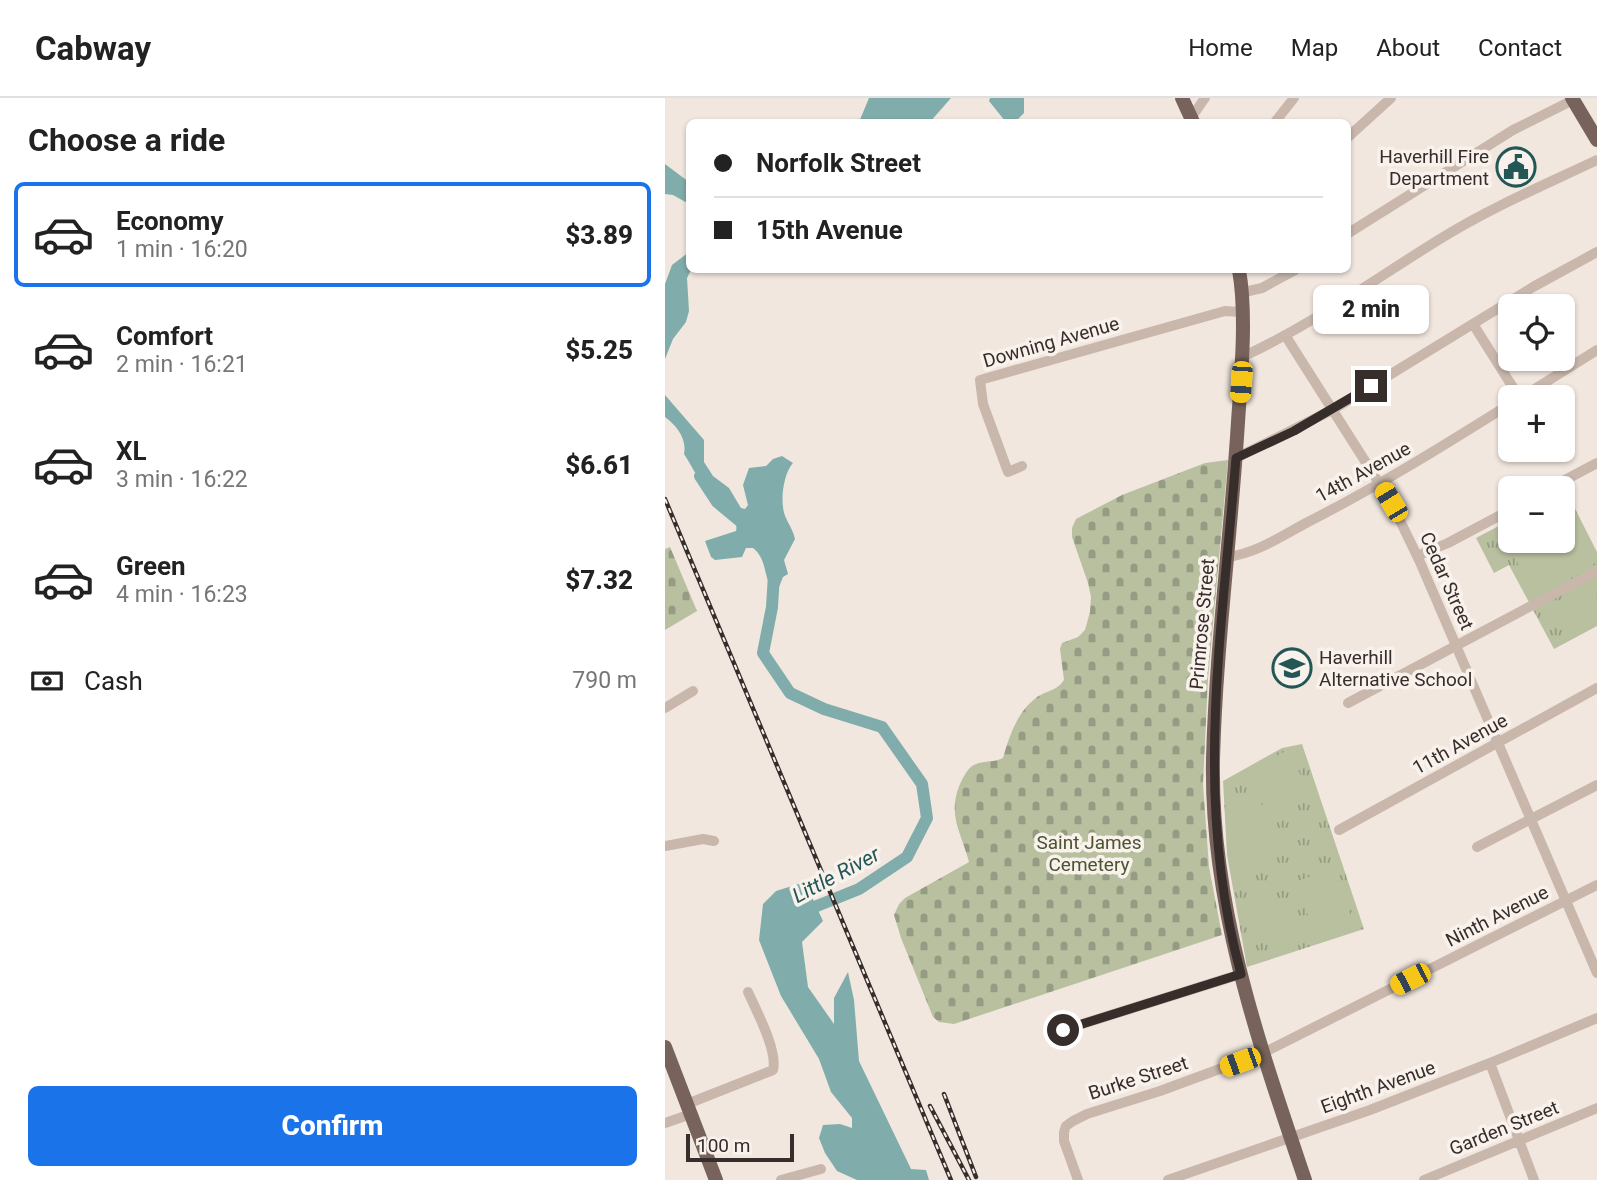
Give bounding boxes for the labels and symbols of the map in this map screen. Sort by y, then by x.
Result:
place label: Haverhill Fire Department [1379,145,1489,190]
public building icon: Haverhill Fire Department [1495,146,1537,188]
callout: 2 min [1313,285,1429,334]
street label: Downing Avenue [980,312,1122,372]
car [1230,360,1253,404]
route end [1355,370,1387,402]
street label: 14th Avenue [1312,437,1414,507]
car [1372,479,1411,525]
street label: Cedar Street [1415,528,1479,634]
street label: Primrose Street [1185,557,1219,691]
place label: Haverhill Alternative School [1319,646,1472,691]
school or university icon: Haverhill Alternative School [1271,647,1313,689]
street label: 11th Avenue [1409,709,1511,779]
park label: Saint James Cemetery [1036,831,1142,876]
water label: Little River [788,842,885,908]
street label: Ninth Avenue [1442,880,1552,952]
car [1387,960,1434,998]
route start [1047,1014,1079,1046]
car [1217,1045,1264,1079]
street label: Burke Street [1085,1051,1191,1105]
street label: Eighth Avenue [1318,1056,1438,1118]
street label: Garden Street [1446,1096,1562,1160]
scale bar [686,1131,795,1163]

